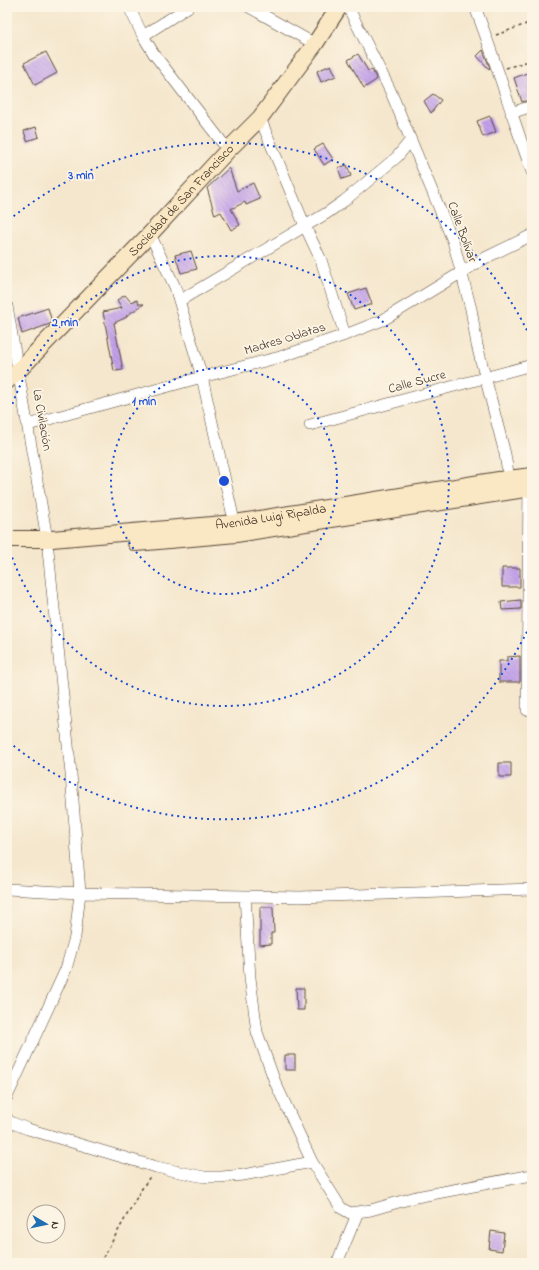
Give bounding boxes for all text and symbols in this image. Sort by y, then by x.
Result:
street label: Sociedad de San Francisco [124,140,238,261]
text: 3 min [67,167,94,185]
street label: Calle Bolívar [442,199,482,266]
text: 2 min [51,314,78,332]
street label: Madres Oblatas [242,318,328,360]
street label: Calle Sucre [386,365,448,399]
street label: La Civilación [27,388,57,452]
text: 1 min [132,393,156,411]
centre of rings [217,474,231,488]
street label: Avenida Luigi Ripalda [215,499,328,534]
north arrow [26,1204,66,1244]
text: N [46,1220,63,1230]

